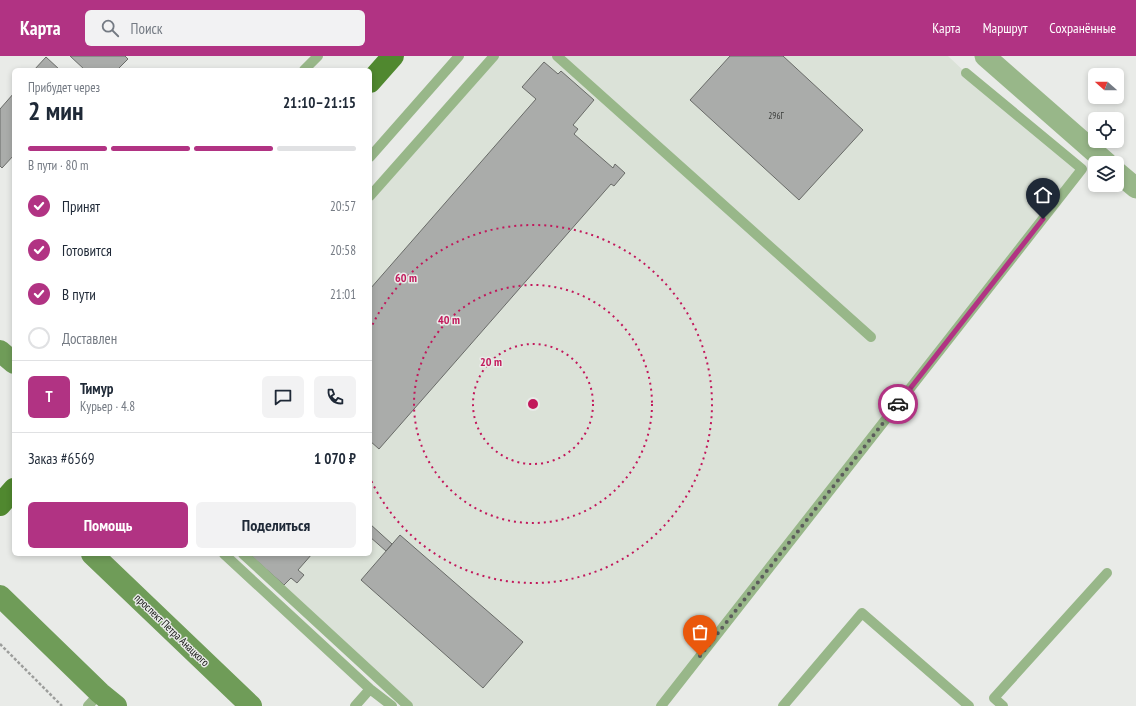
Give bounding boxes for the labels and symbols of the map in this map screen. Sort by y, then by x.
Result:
north arrow [1088,68,1124,104]
house number: 296Г [768,110,784,121]
pin [1026,178,1060,219]
text: 60 m [395,270,417,285]
text: 40 m [438,312,460,327]
text: 20 m [480,354,502,369]
courier [878,384,918,424]
centre of rings [526,397,540,411]
street label: проспект Петра Анацкого [132,591,212,669]
pin [683,615,717,656]

